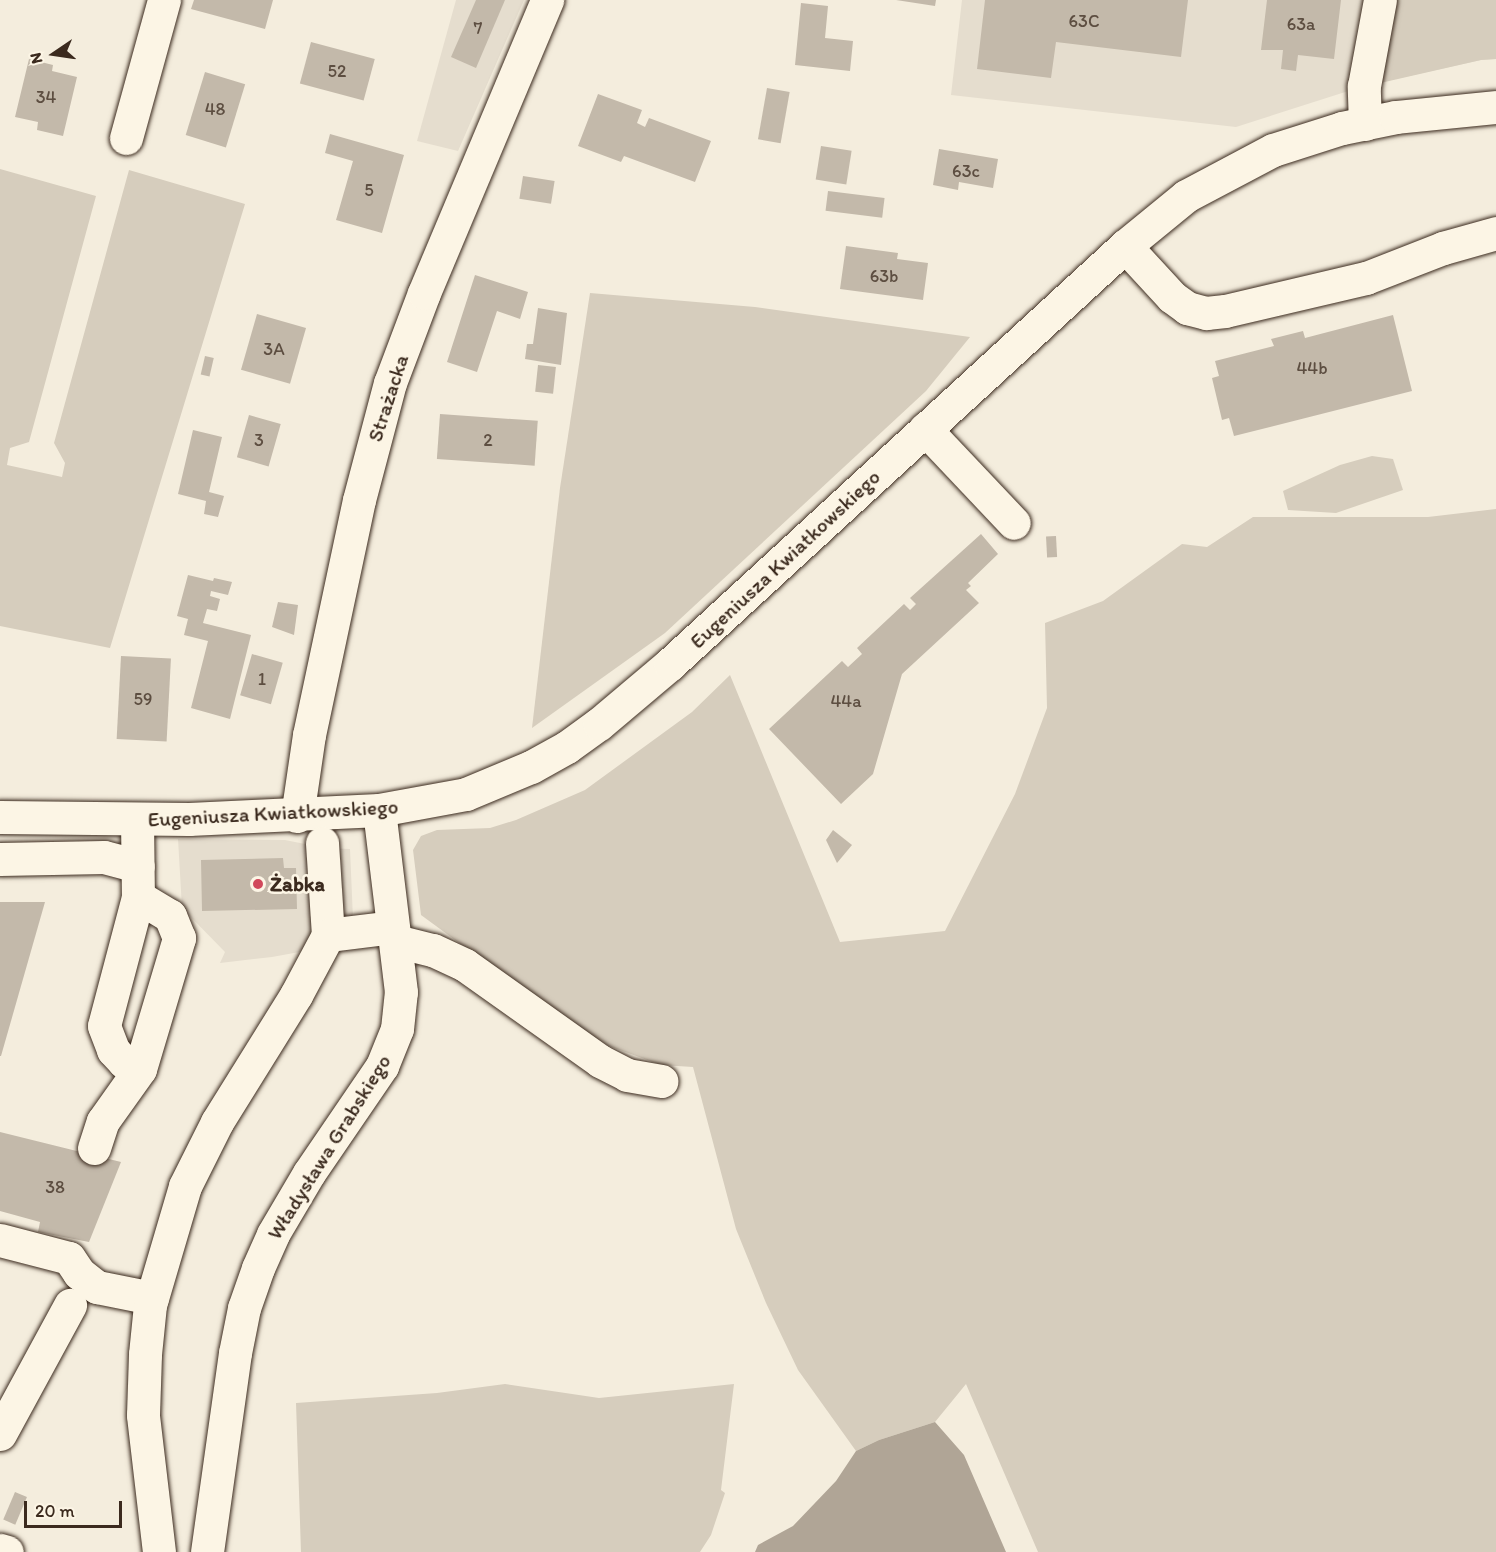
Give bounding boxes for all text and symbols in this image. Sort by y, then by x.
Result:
house number: 63C [1069,10,1099,32]
house number: 63a [1287,13,1315,35]
house number: 7 [474,17,482,39]
north arrow [24,24,84,84]
text: N [26,51,46,66]
house number: 52 [328,60,346,82]
house number: 34 [36,86,56,108]
house number: 48 [205,98,225,120]
house number: 63c [952,160,980,182]
house number: 5 [364,179,374,201]
house number: 63b [870,265,898,287]
house number: 3A [263,338,285,360]
street label: Strażacka [362,351,414,445]
house number: 44b [1297,357,1327,379]
house number: 3 [254,429,264,451]
house number: 2 [483,429,493,451]
street label: Eugeniusza Kwiatkowskiego [685,465,885,653]
house number: 1 [258,668,266,690]
house number: 59 [134,688,152,710]
house number: 44a [830,690,862,712]
street label: Eugeniusza Kwiatkowskiego [147,794,399,832]
place label: Żabka [270,871,325,897]
marker: Żabka [251,877,265,891]
street label: Władysława Grabskiego [262,1050,396,1244]
house number: 38 [45,1176,65,1198]
scale bar [27,1489,124,1527]
text: 20 m [35,1500,75,1522]

